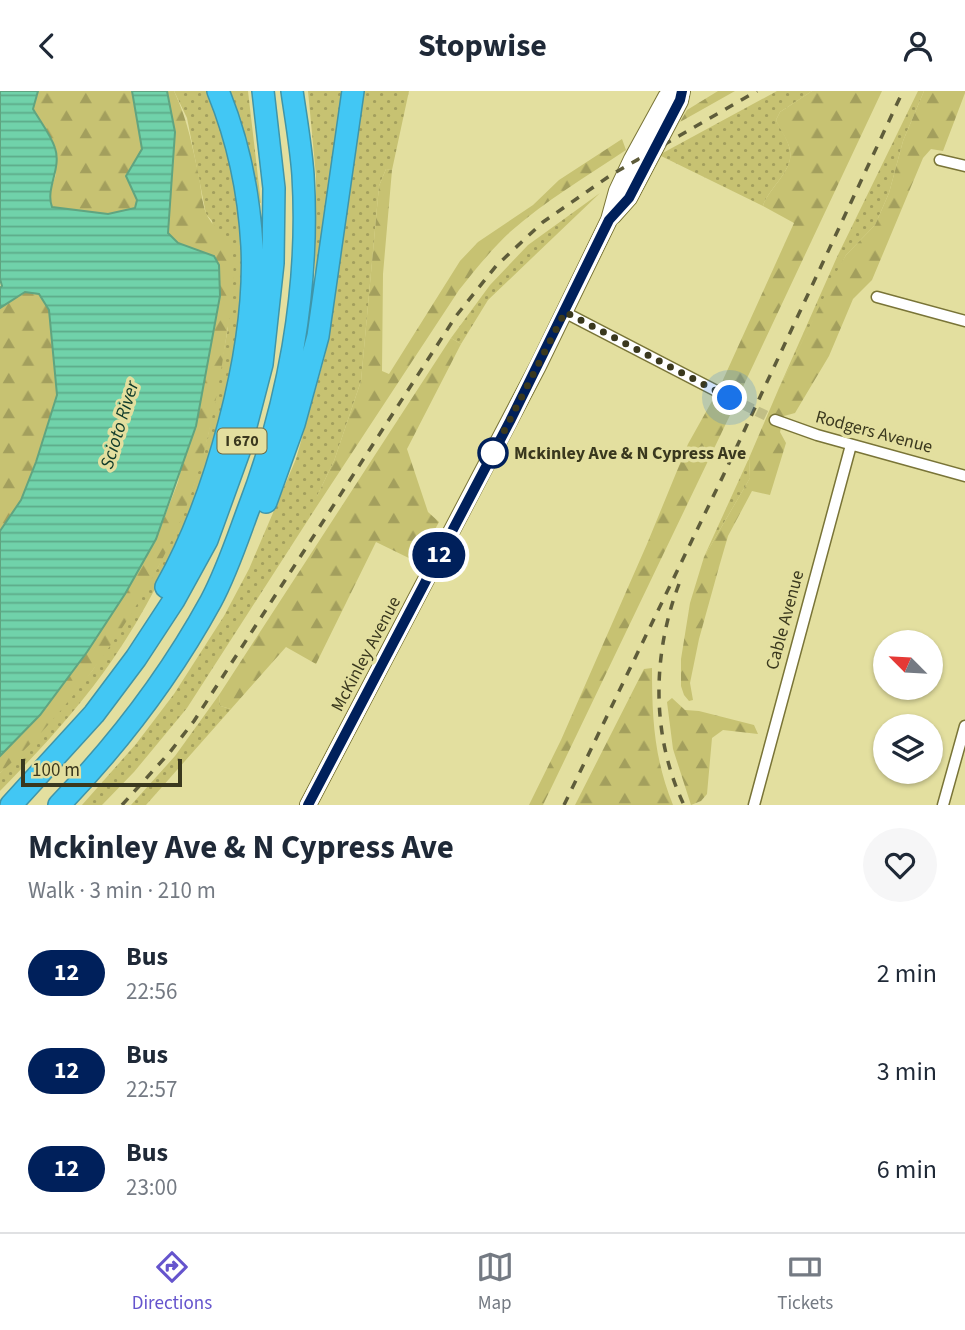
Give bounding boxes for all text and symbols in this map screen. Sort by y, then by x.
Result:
text: Stopwise [418,23,547,69]
icon: back [28,27,66,65]
icon: person [899,27,937,65]
water label: Scioto River [94,376,147,472]
your location [712,380,747,415]
street label: Rodgers Avenue [813,404,935,460]
road number: I 670 [218,429,266,453]
marker: Mckinley Ave & N Cypress Ave [478,438,508,468]
place label: Mckinley Ave & N Cypress Ave [514,441,746,466]
line badge: 12 [408,532,471,578]
text: 12 [426,537,452,572]
street label: Cable Avenue [760,567,810,672]
street label: McKinley Avenue [325,592,407,716]
north arrow [873,630,943,700]
map controls [873,630,943,784]
button: layers [873,714,943,784]
scale bar [21,756,182,788]
text: 100 m [32,757,80,784]
text: Mckinley Ave & N Cypress Ave [28,824,454,871]
button: heart [863,828,937,902]
text: Walk · 3 min · 210 m [28,874,216,907]
text: Bus [126,938,168,975]
text: 12 [54,955,79,990]
text: 2 min [877,955,937,992]
text: 22:56 [126,975,177,1008]
text: Bus [126,1036,168,1073]
text: 12 [54,1053,79,1088]
text: 3 min [877,1053,937,1090]
text: 22:57 [126,1073,177,1106]
text: Bus [126,1134,168,1171]
text: 12 [54,1151,79,1186]
text: 6 min [877,1151,937,1188]
text: 23:00 [126,1171,177,1204]
tab: Directions [132,1248,212,1317]
tab: Map [476,1248,514,1317]
tab: Tickets [777,1248,833,1317]

